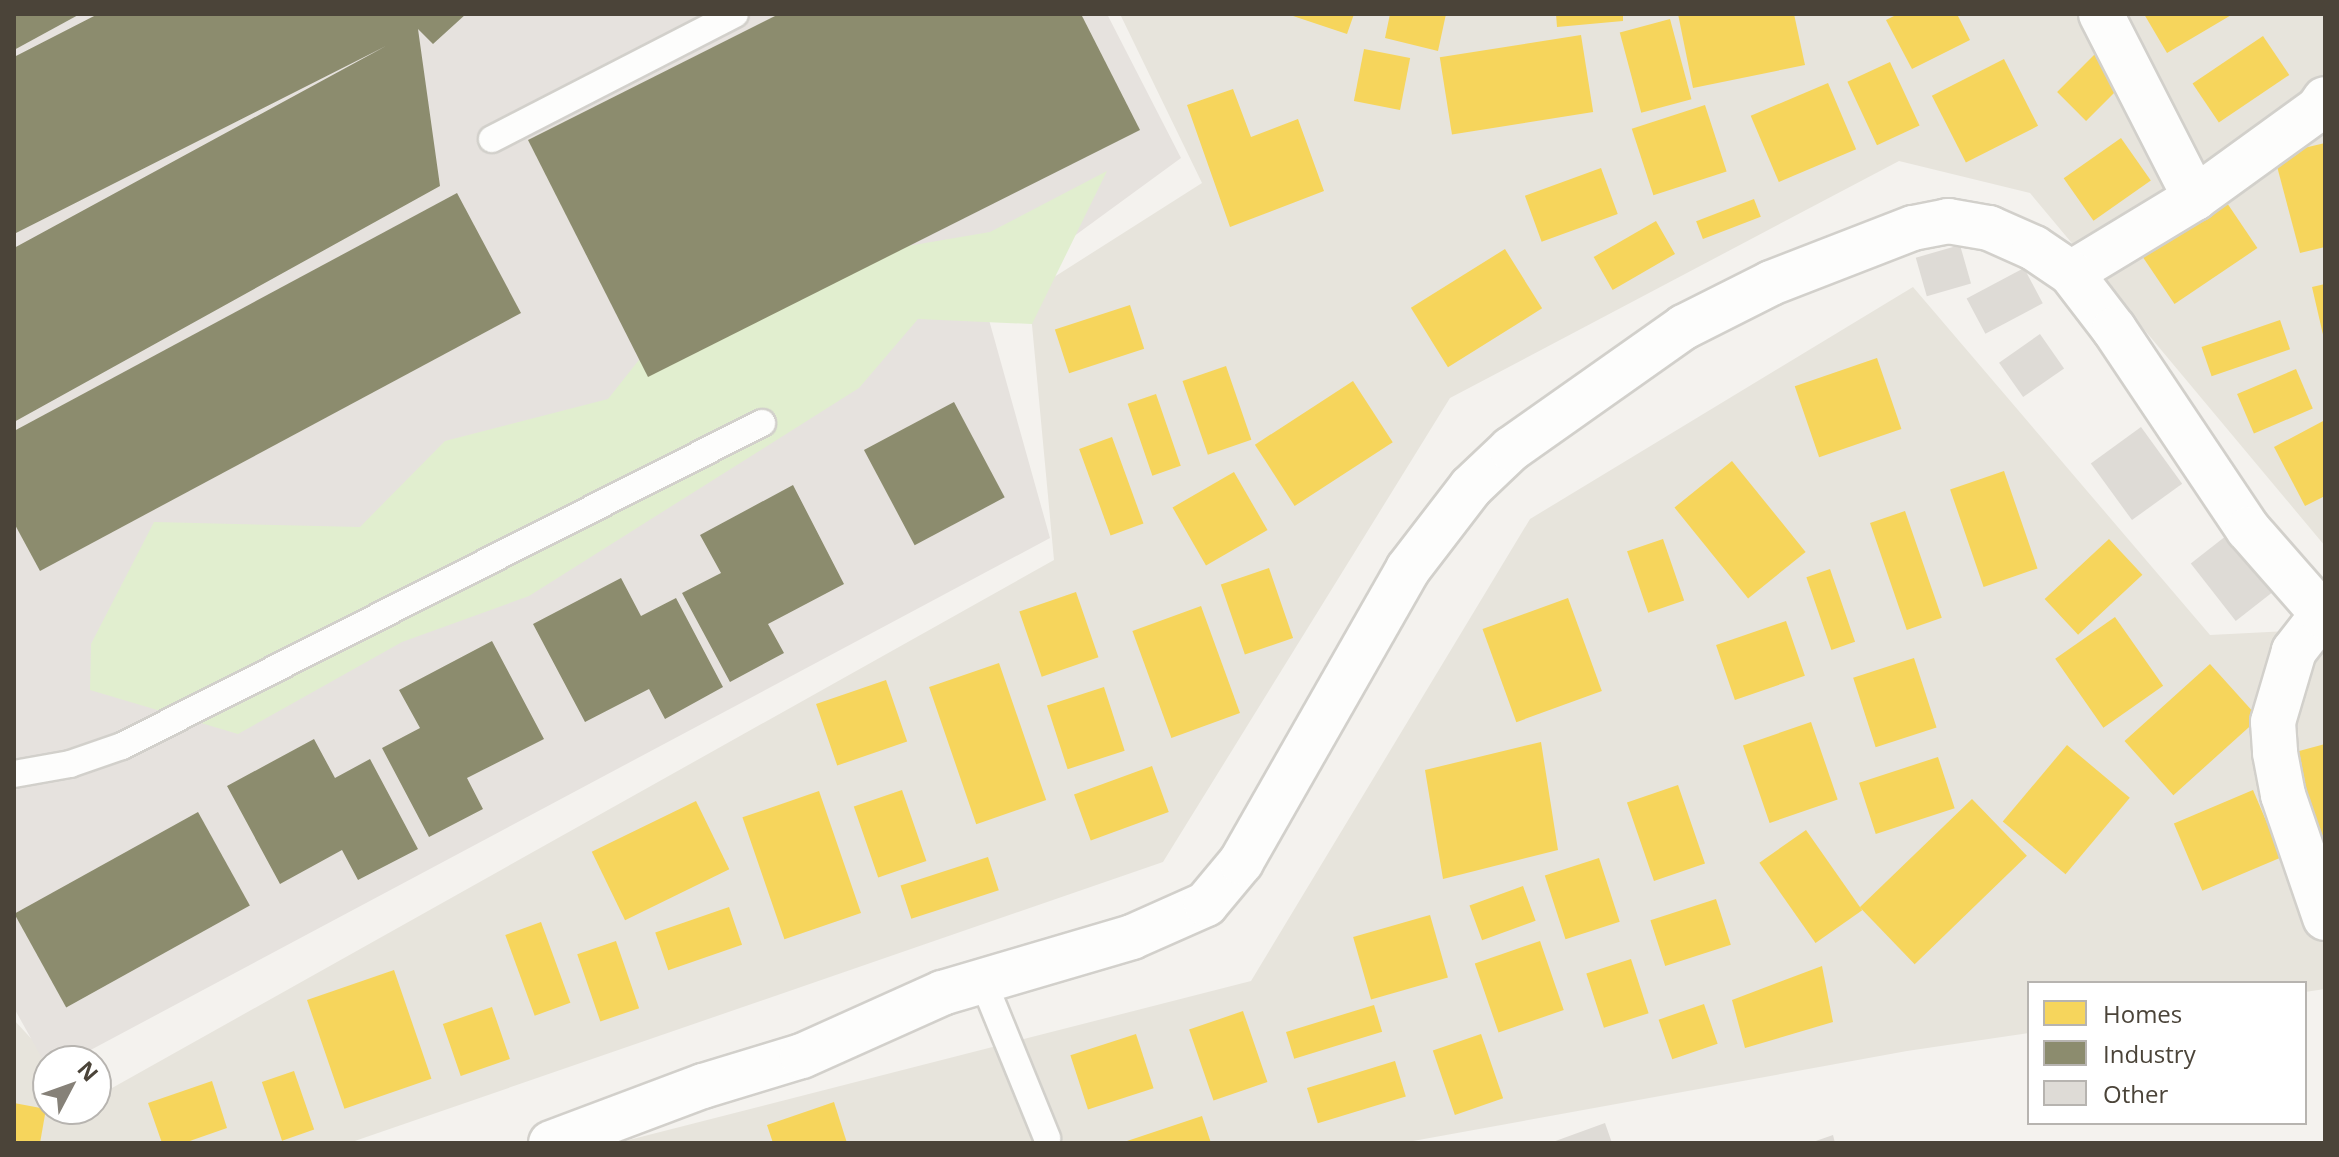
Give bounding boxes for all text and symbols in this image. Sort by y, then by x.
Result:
legend [2027,981,2307,1125]
text: Homes [2103,997,2182,1030]
text: Industry [2103,1037,2196,1070]
north arrow [32,1045,112,1125]
text: N [71,1054,106,1087]
text: Other [2103,1077,2168,1110]

